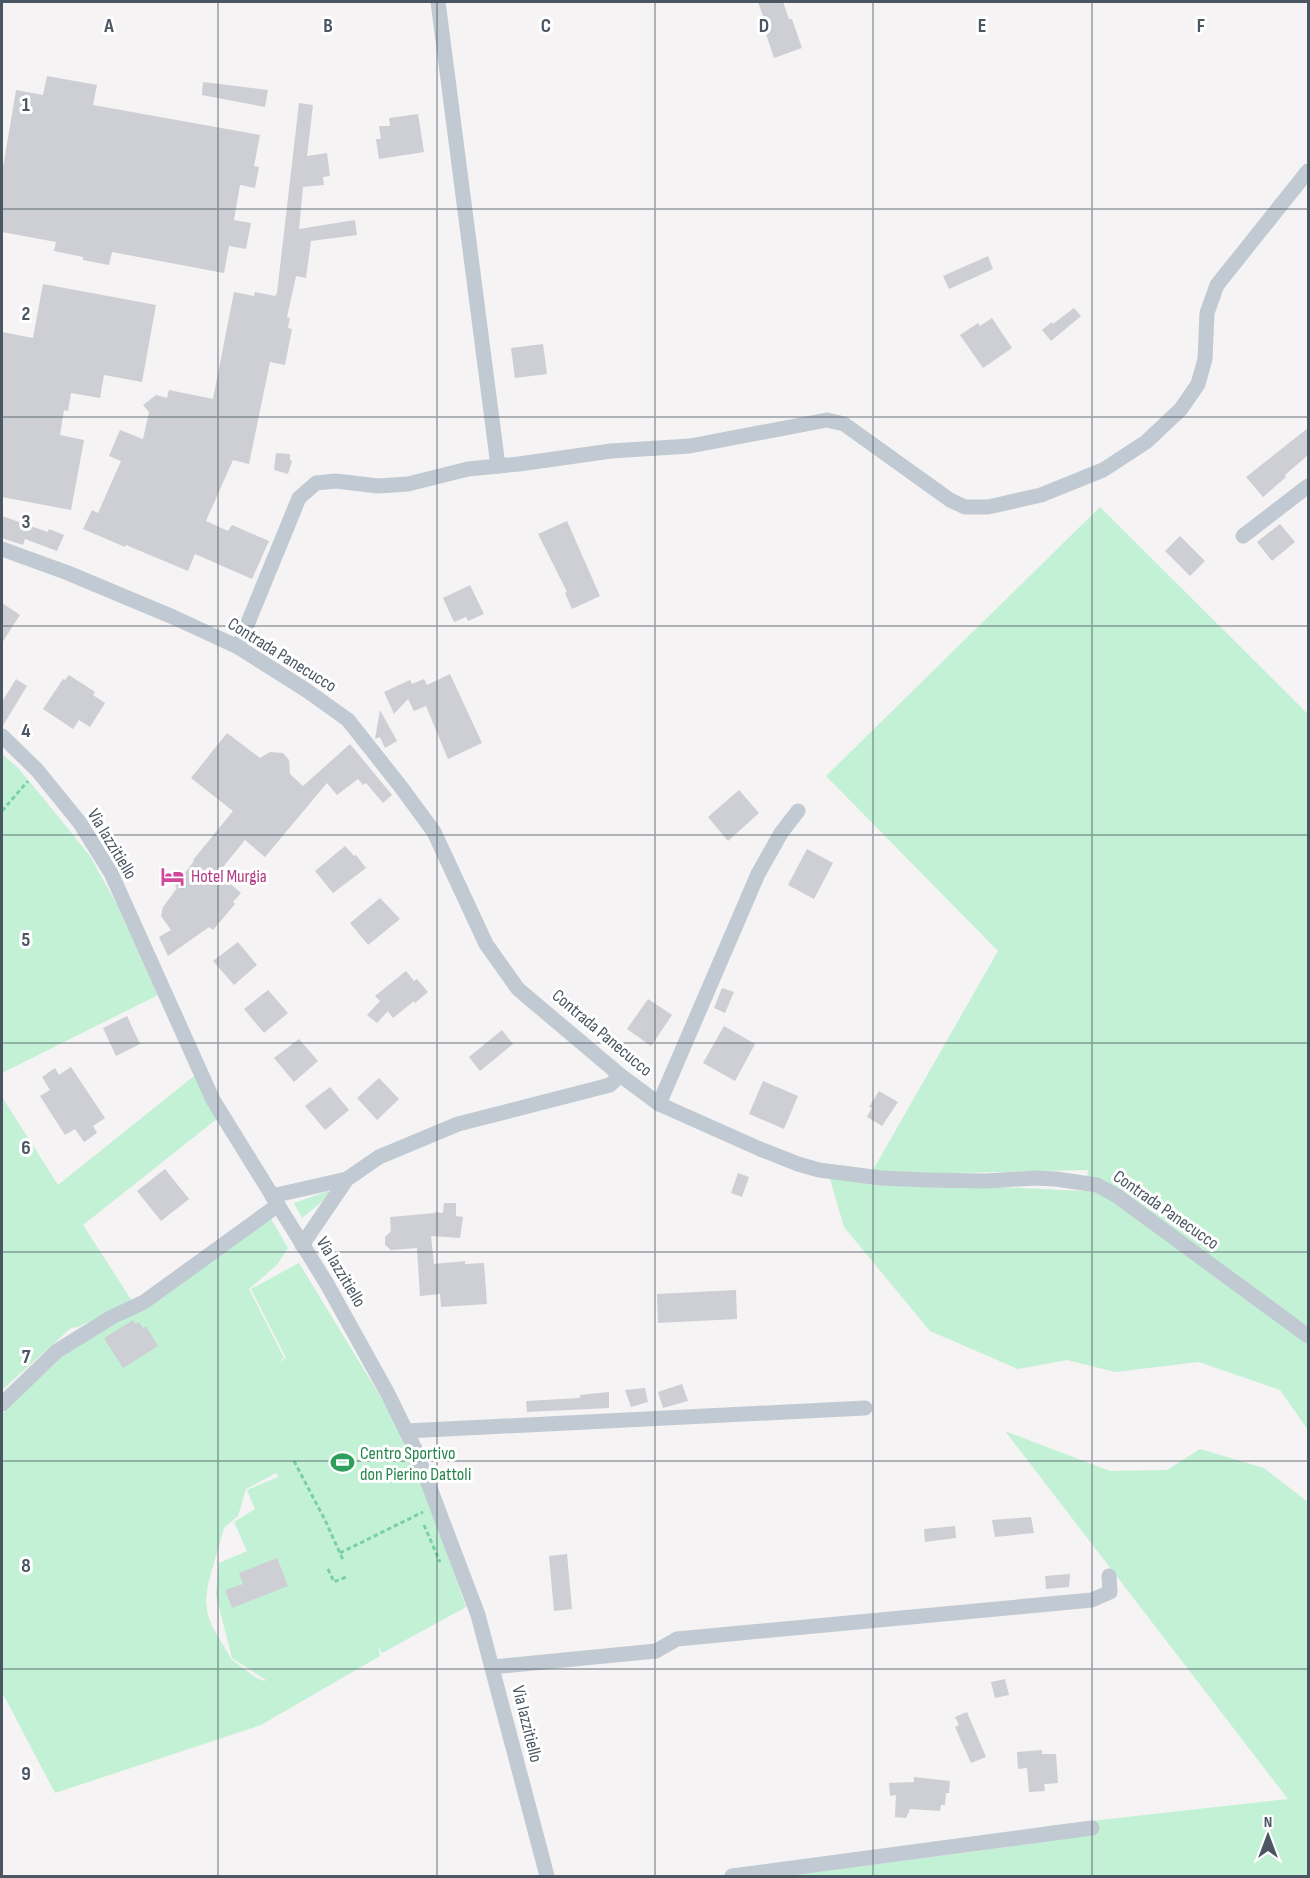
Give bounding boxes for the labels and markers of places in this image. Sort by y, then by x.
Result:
hotel icon: Hotel Murgia [160,863,186,889]
place label: Hotel Murgia [191,866,267,887]
place label: Centro Sportivo don Pierino Dattoli [360,1443,471,1485]
sports icon: Centro Sportivo don Pierino Dattoli [329,1450,355,1476]

